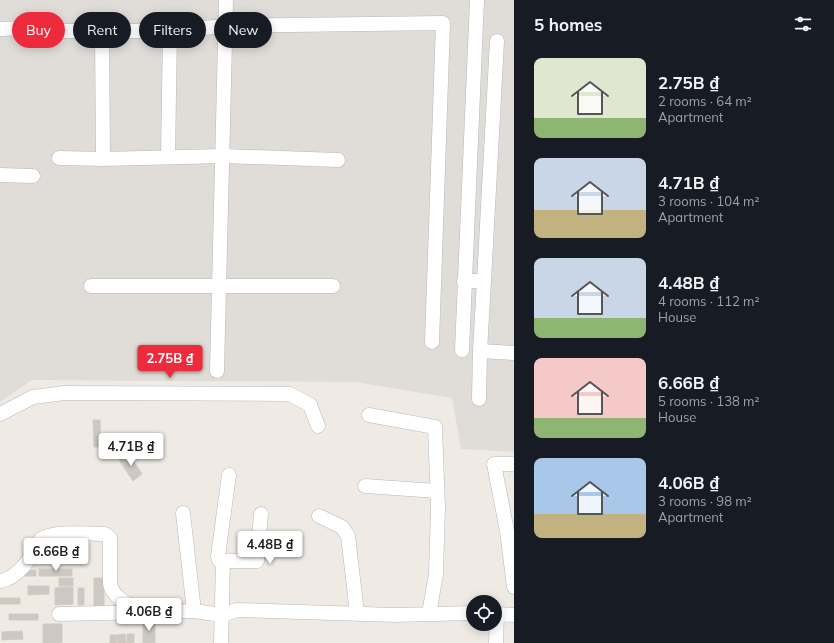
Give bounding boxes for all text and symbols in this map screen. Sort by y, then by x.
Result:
chip: Buy [12,12,65,48]
chip: Rent [73,12,131,48]
chip: Filters [139,12,206,48]
chip: New [214,12,272,48]
icon: filters [792,13,814,35]
text: 5 homes [534,14,602,35]
text: 2.75B ₫ [658,72,719,93]
icon: home [566,74,614,122]
text: 2 rooms · 64 m² [658,93,752,109]
text: Apartment [658,109,723,125]
text: 4.71B ₫ [658,172,719,193]
icon: home [566,174,614,222]
text: 3 rooms · 104 m² [658,193,759,209]
text: Apartment [658,209,723,225]
text: 4.48B ₫ [658,272,719,293]
icon: home [566,274,614,322]
text: 4 rooms · 112 m² [658,293,759,309]
text: House [658,309,696,325]
pin: 2.75B ₫ [133,345,207,379]
text: 2.75B ₫ [147,350,193,366]
text: 6.66B ₫ [658,372,719,393]
icon: home [566,374,614,422]
text: 5 rooms · 138 m² [658,393,759,409]
text: House [658,409,696,425]
pin: 4.71B ₫ [94,433,168,467]
text: 4.71B ₫ [108,438,154,454]
text: 4.06B ₫ [658,472,719,493]
icon: home [566,474,614,522]
text: 3 rooms · 98 m² [658,493,752,509]
text: Apartment [658,509,723,525]
pin: 4.48B ₫ [233,531,307,565]
text: 4.48B ₫ [247,536,293,552]
pin: 6.66B ₫ [19,538,93,572]
text: 6.66B ₫ [33,543,79,559]
map controls [466,595,502,631]
button: locate [466,595,502,631]
pin: 4.06B ₫ [112,598,186,632]
text: 4.06B ₫ [126,603,172,619]

